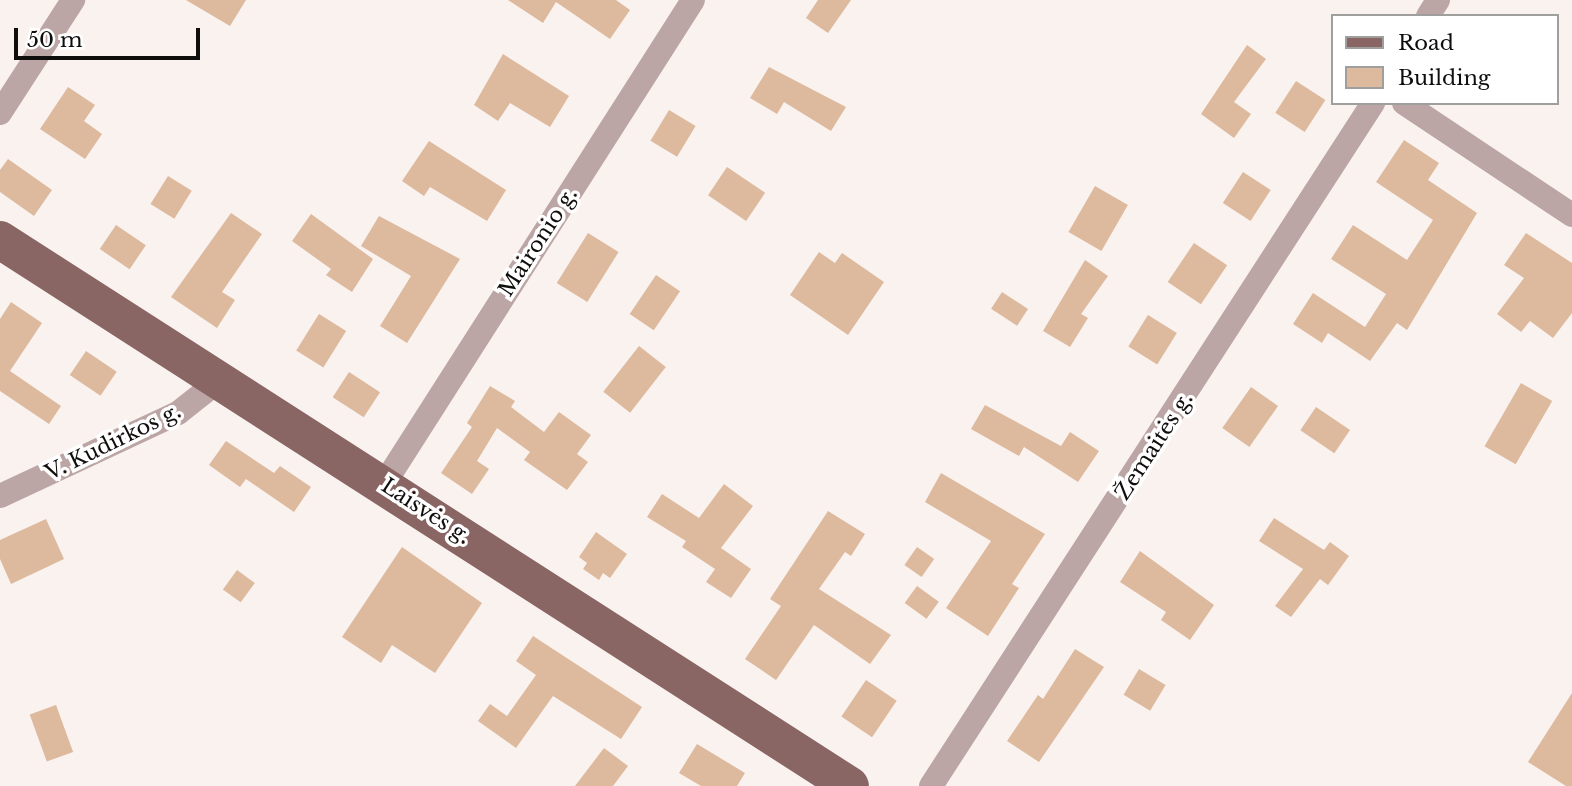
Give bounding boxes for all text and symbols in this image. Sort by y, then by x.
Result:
scale bar [18,14,203,58]
legend [1330,14,1558,105]
text: 50 m [27,27,82,53]
text: Road [1398,30,1454,56]
text: Building [1398,65,1490,91]
street label: Maironio g. [493,183,583,301]
street label: Žemaitės g. [1110,387,1198,505]
street label: V. Kudirkos g. [41,398,185,486]
street label: Laisvės g. [377,473,475,549]

